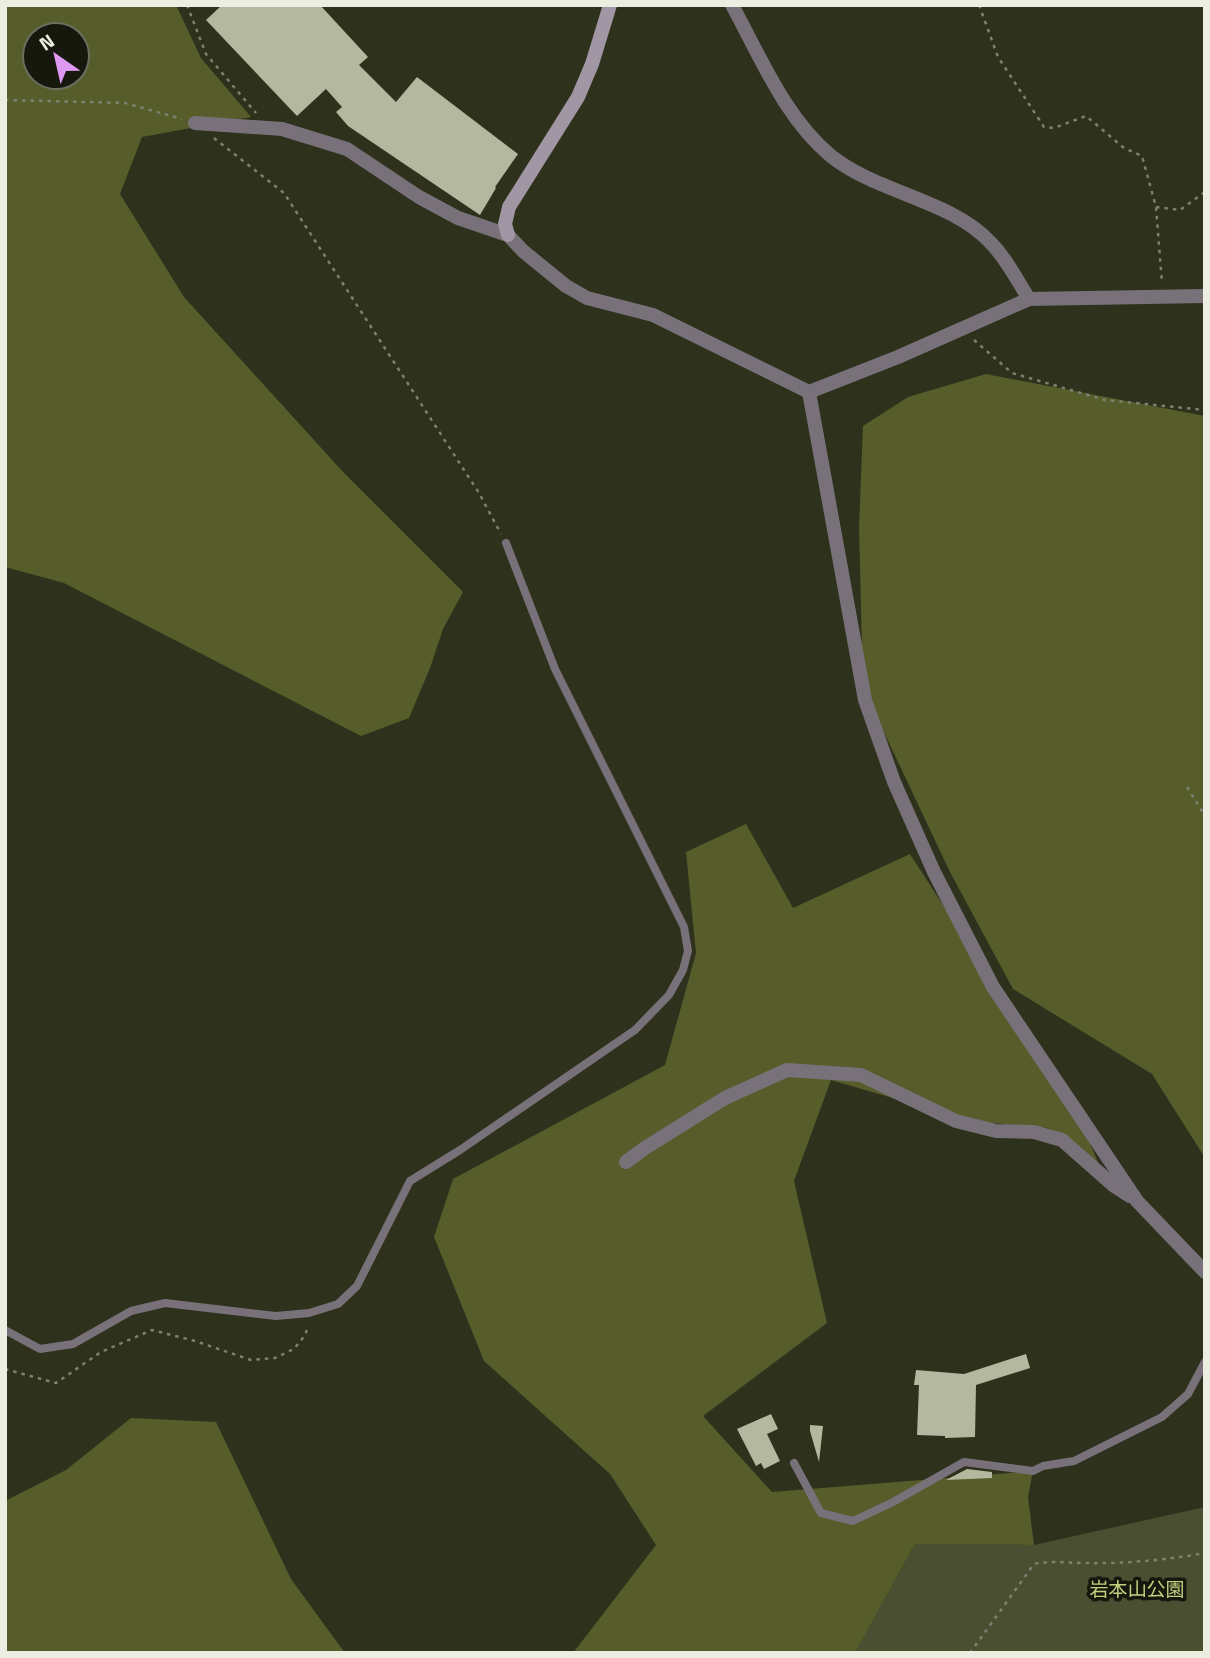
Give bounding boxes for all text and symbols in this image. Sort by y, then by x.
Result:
north arrow [21,21,91,91]
text: N [33,26,60,57]
park label: 岩本山公園 [1089,1574,1185,1603]

